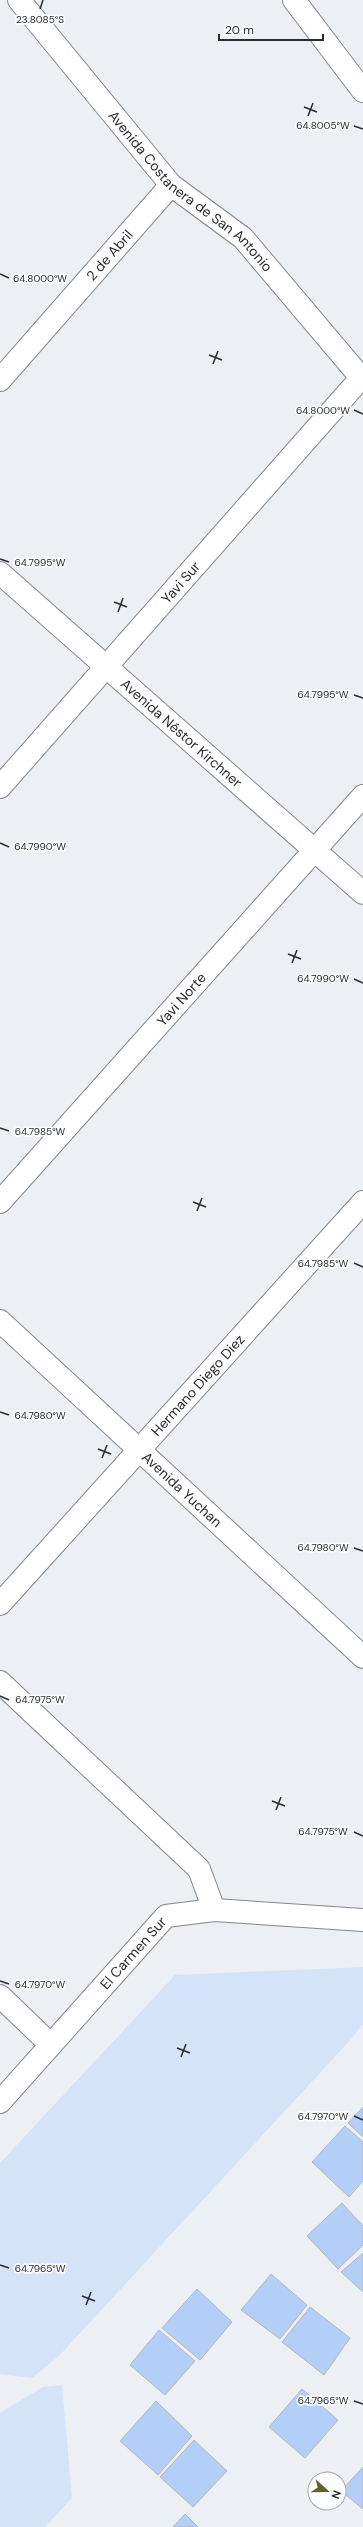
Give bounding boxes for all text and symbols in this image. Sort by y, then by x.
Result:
text: 23.8085°S [16,13,64,26]
scale bar [219,16,323,42]
text: 20 m [225,22,254,38]
street label: Avenida Costanera de San Antonio [105,107,277,275]
text: 64.8005°W [296,119,350,132]
street label: 2 de Abril [82,226,137,284]
text: 64.8000°W [13,272,67,285]
text: 64.8000°W [296,404,350,417]
text: 64.7995°W [15,556,66,569]
street label: Yavi Sur [157,558,204,607]
street label: Avenida Néstor Kirchner [117,675,246,791]
text: 64.7995°W [298,688,349,701]
text: 64.7990°W [14,840,66,853]
street label: Yavi Norte [153,969,210,1030]
text: 64.7990°W [297,972,349,985]
text: 64.7985°W [15,1125,66,1138]
text: 64.7985°W [298,1257,349,1270]
street label: Hermano Diego Diez [147,1330,248,1440]
text: 64.7980°W [14,1409,66,1422]
street label: Avenida Yuchan [138,1448,226,1531]
text: 64.7980°W [297,1541,349,1554]
text: 64.7975°W [15,1693,65,1706]
text: 64.7975°W [298,1825,348,1838]
street label: El Carmen Sur [96,1913,170,1993]
text: 64.7970°W [15,1978,65,1991]
text: 64.7970°W [298,2110,348,2123]
text: 64.7965°W [15,2262,66,2275]
text: 64.7965°W [298,2394,349,2407]
north arrow [307,2471,347,2511]
text: N [328,2488,344,2501]

